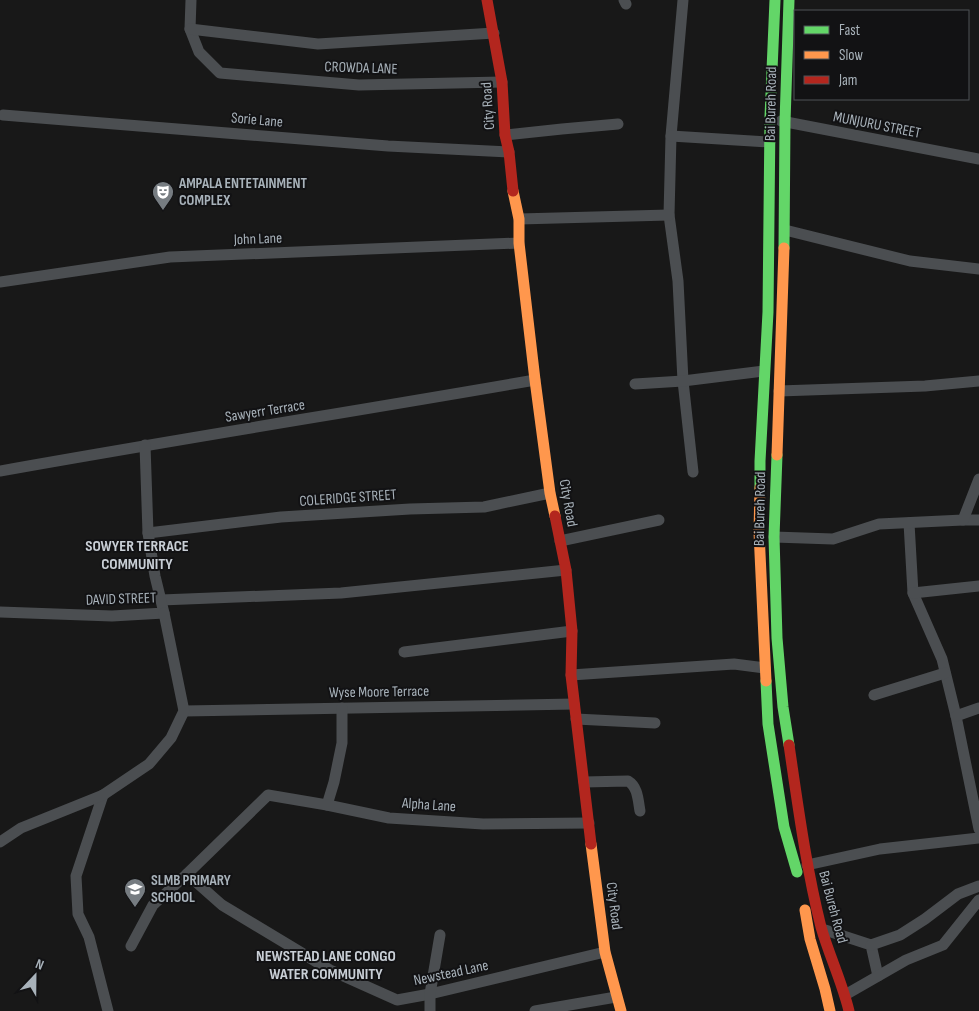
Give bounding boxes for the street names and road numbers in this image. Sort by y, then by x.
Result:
street label: CROWDA LANE [324,57,398,79]
street label: Bai Bureh Road [761,67,781,141]
street label: City Road [477,81,499,131]
street label: MUNJURU STREET [832,107,922,143]
street label: Sorie Lane [230,108,284,132]
street label: John Lane [233,229,282,249]
street label: Sawyerr Terrace [224,395,306,427]
street label: Bai Bureh Road [750,472,770,546]
street label: City Road [554,478,582,528]
street label: COLERIDGE STREET [299,485,397,511]
street label: DAVID STREET [85,588,157,610]
street label: Wyse Moore Terrace [329,682,429,702]
street label: Alpha Lane [400,794,457,816]
street label: Bai Bureh Road [814,869,852,945]
street label: City Road [602,881,626,931]
street label: Newstead Lane [412,956,490,990]

